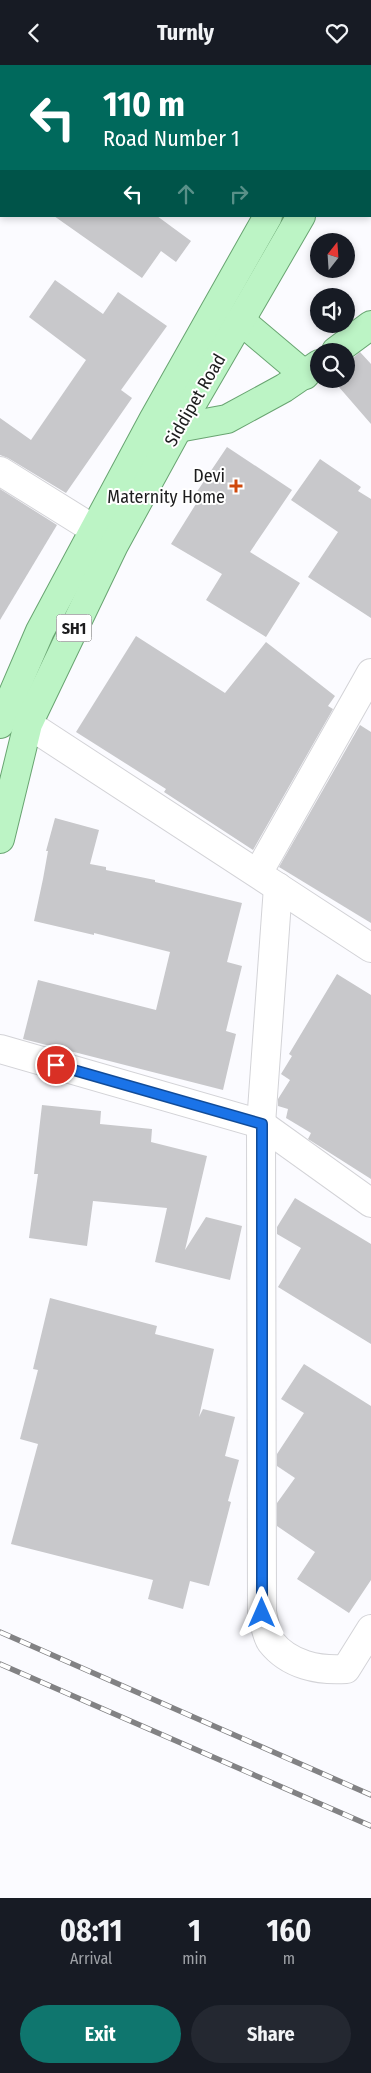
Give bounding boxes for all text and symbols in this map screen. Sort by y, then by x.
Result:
icon: back [20,19,48,47]
text: Turnly [157,19,214,46]
icon: heart [323,19,351,47]
text: 110 m [103,83,185,125]
icon: left [20,85,85,150]
text: Road Number 1 [103,125,240,152]
icon: left [119,180,147,208]
icon: ahead [172,180,200,208]
icon: right [225,180,253,208]
north arrow [310,233,355,277]
map controls [310,233,355,388]
button: sound [310,288,355,333]
button: search [310,343,355,388]
street label: Siddipet Road [160,350,230,450]
place label: Devi Maternity Home [107,465,225,508]
marker: Devi Maternity Home [229,479,243,493]
road number: SH1 [56,615,92,641]
pin [35,1044,77,1086]
icon: arrive [42,1051,70,1079]
position arrow [235,1586,287,1638]
text: 08:11 [60,1913,123,1949]
text: 1 [188,1913,201,1949]
text: 160 [267,1913,311,1949]
text: Arrival [70,1949,112,1968]
text: min [182,1949,207,1968]
text: m [283,1949,295,1968]
button: Exit [20,2005,181,2063]
button: Share [191,2005,351,2063]

